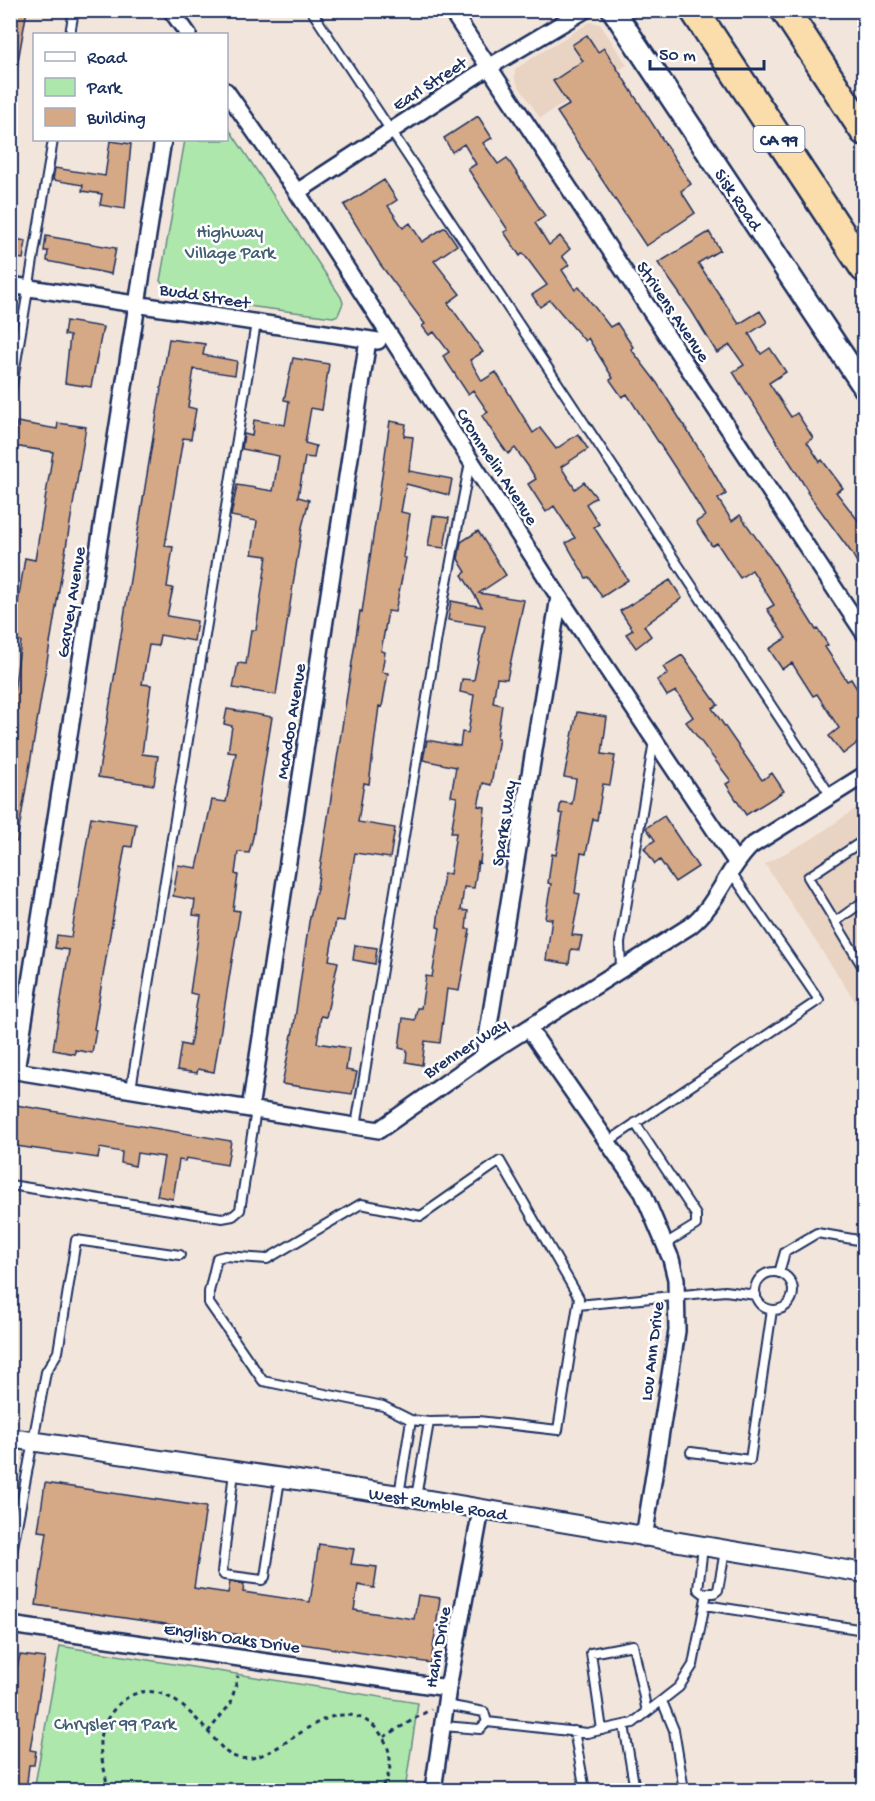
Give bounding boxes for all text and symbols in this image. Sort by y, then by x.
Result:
legend [33,33,228,141]
scale bar [650,33,764,71]
text: 50 m [659,46,696,67]
text: Road [87,49,128,70]
street label: Earl Street [389,53,473,117]
text: Park [86,79,123,100]
text: Building [86,109,146,130]
road number: CA 99 [754,126,804,152]
street label: Sisk Road [709,165,766,237]
park label: Highway Village Park [184,223,277,265]
street label: Strivens Avenue [631,258,714,367]
street label: Budd Street [157,280,253,315]
street label: Crommelin Avenue [450,405,542,530]
street label: Garvey Avenue [53,545,92,659]
street label: McAdoo Avenue [273,661,312,781]
street label: Sparks Way [488,779,523,868]
street label: Brenner Way [420,1014,512,1085]
street label: Lou Ann Drive [637,1300,670,1402]
street label: West Rumble Road [367,1484,510,1527]
street label: Hahn Drive [422,1605,457,1690]
street label: English Oaks Drive [162,1620,302,1660]
park label: Chrysler 99 Park [54,1715,178,1736]

